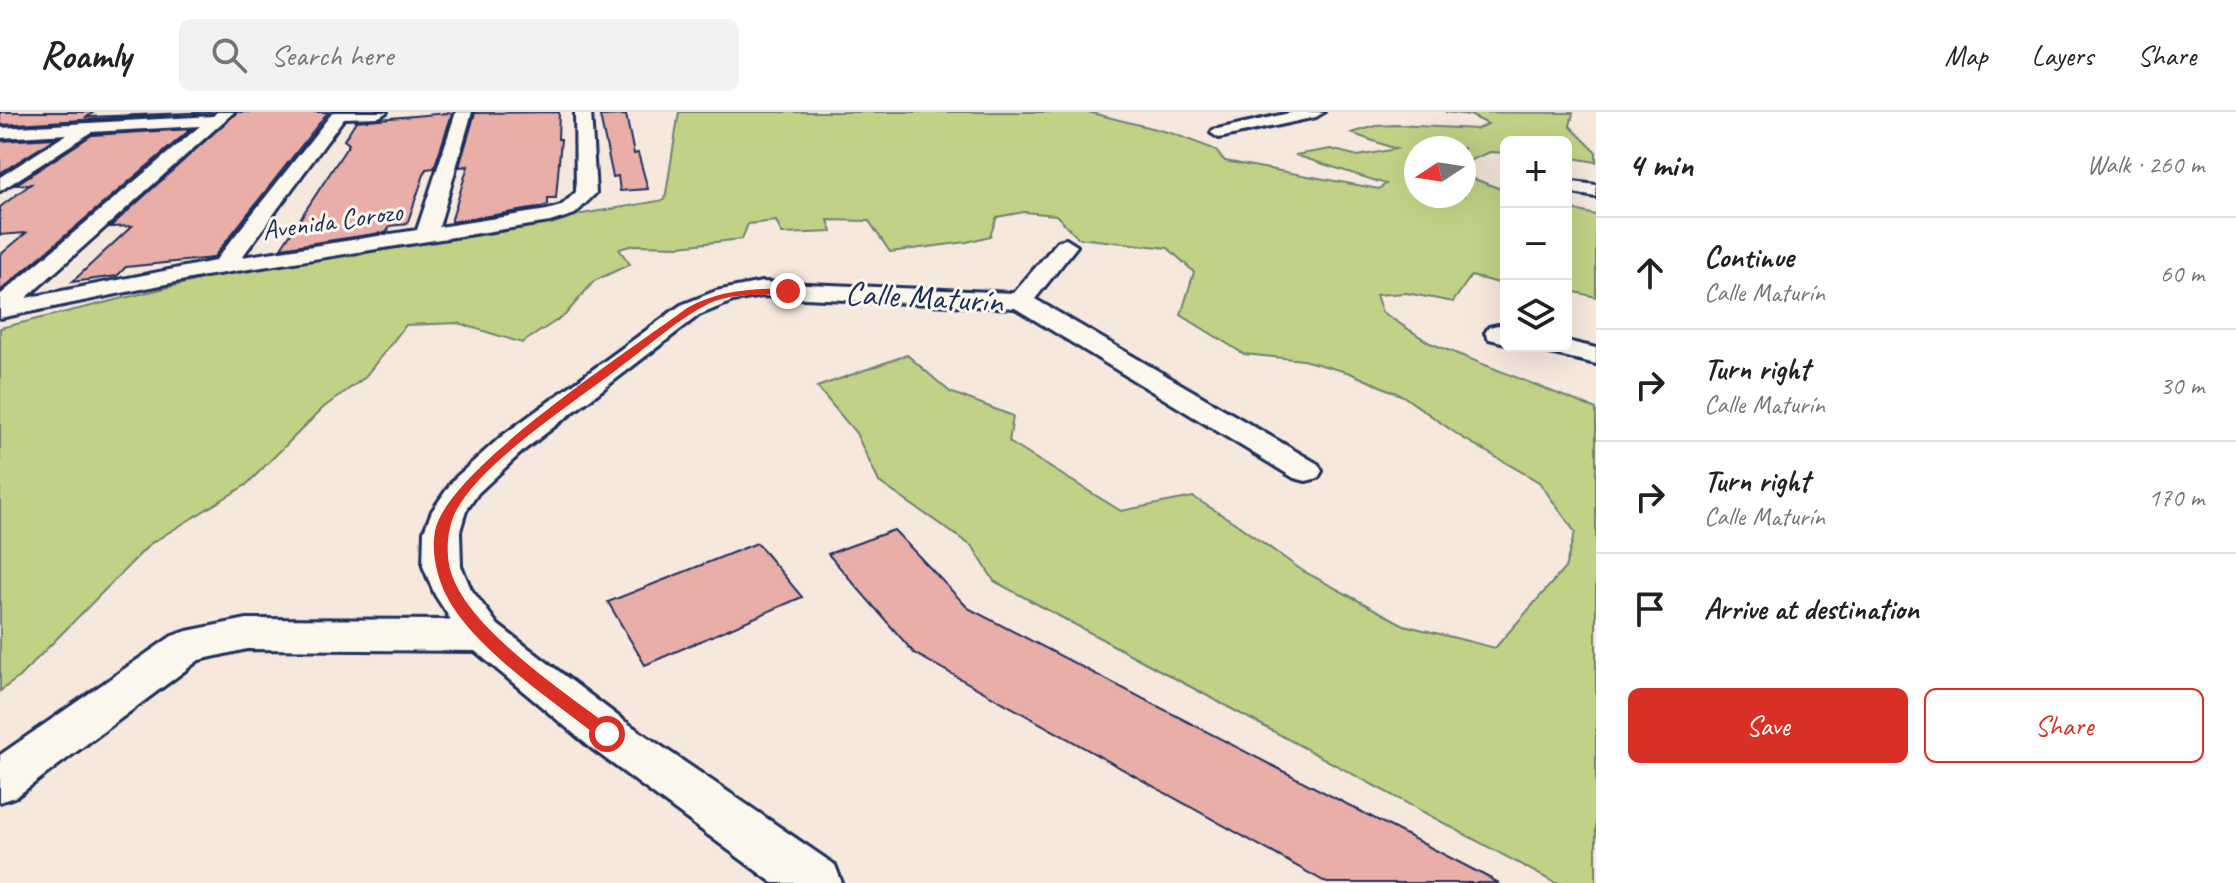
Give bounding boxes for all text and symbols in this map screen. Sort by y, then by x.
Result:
search box [179,19,739,91]
text: Roamly [40,32,131,79]
icon: search [207,33,251,77]
text: Search here [271,36,393,74]
text: Map [1945,38,1988,73]
text: Layers [2032,38,2093,73]
text: Share [2137,38,2196,73]
north arrow [1404,136,1476,208]
map controls [1500,136,1572,352]
button: + [1500,136,1572,208]
text: 4 min [1628,143,1693,186]
text: Walk · 260 m [2087,148,2204,181]
street label: Avenida Corozo [260,193,406,248]
button: − [1500,208,1572,280]
text: Continue [1704,238,1794,276]
icon: ahead [1628,251,1672,295]
text: 60 m [2160,257,2204,290]
street label: Calle Maturín [844,271,1006,322]
route end [770,273,806,309]
text: Calle Maturín [1704,276,1825,309]
button: layers [1500,280,1572,352]
text: Turn right [1704,350,1809,388]
icon: right [1628,363,1672,407]
text: 30 m [2160,369,2204,402]
text: Calle Maturín [1704,388,1825,421]
text: Turn right [1704,462,1809,500]
icon: right [1628,475,1672,519]
text: 170 m [2148,481,2204,514]
text: Calle Maturín [1704,500,1825,533]
icon: arrive [1628,587,1672,631]
text: Arrive at destination [1704,590,1919,628]
button: Save [1628,688,1908,763]
button: Share [1924,688,2204,763]
route start [589,716,625,752]

